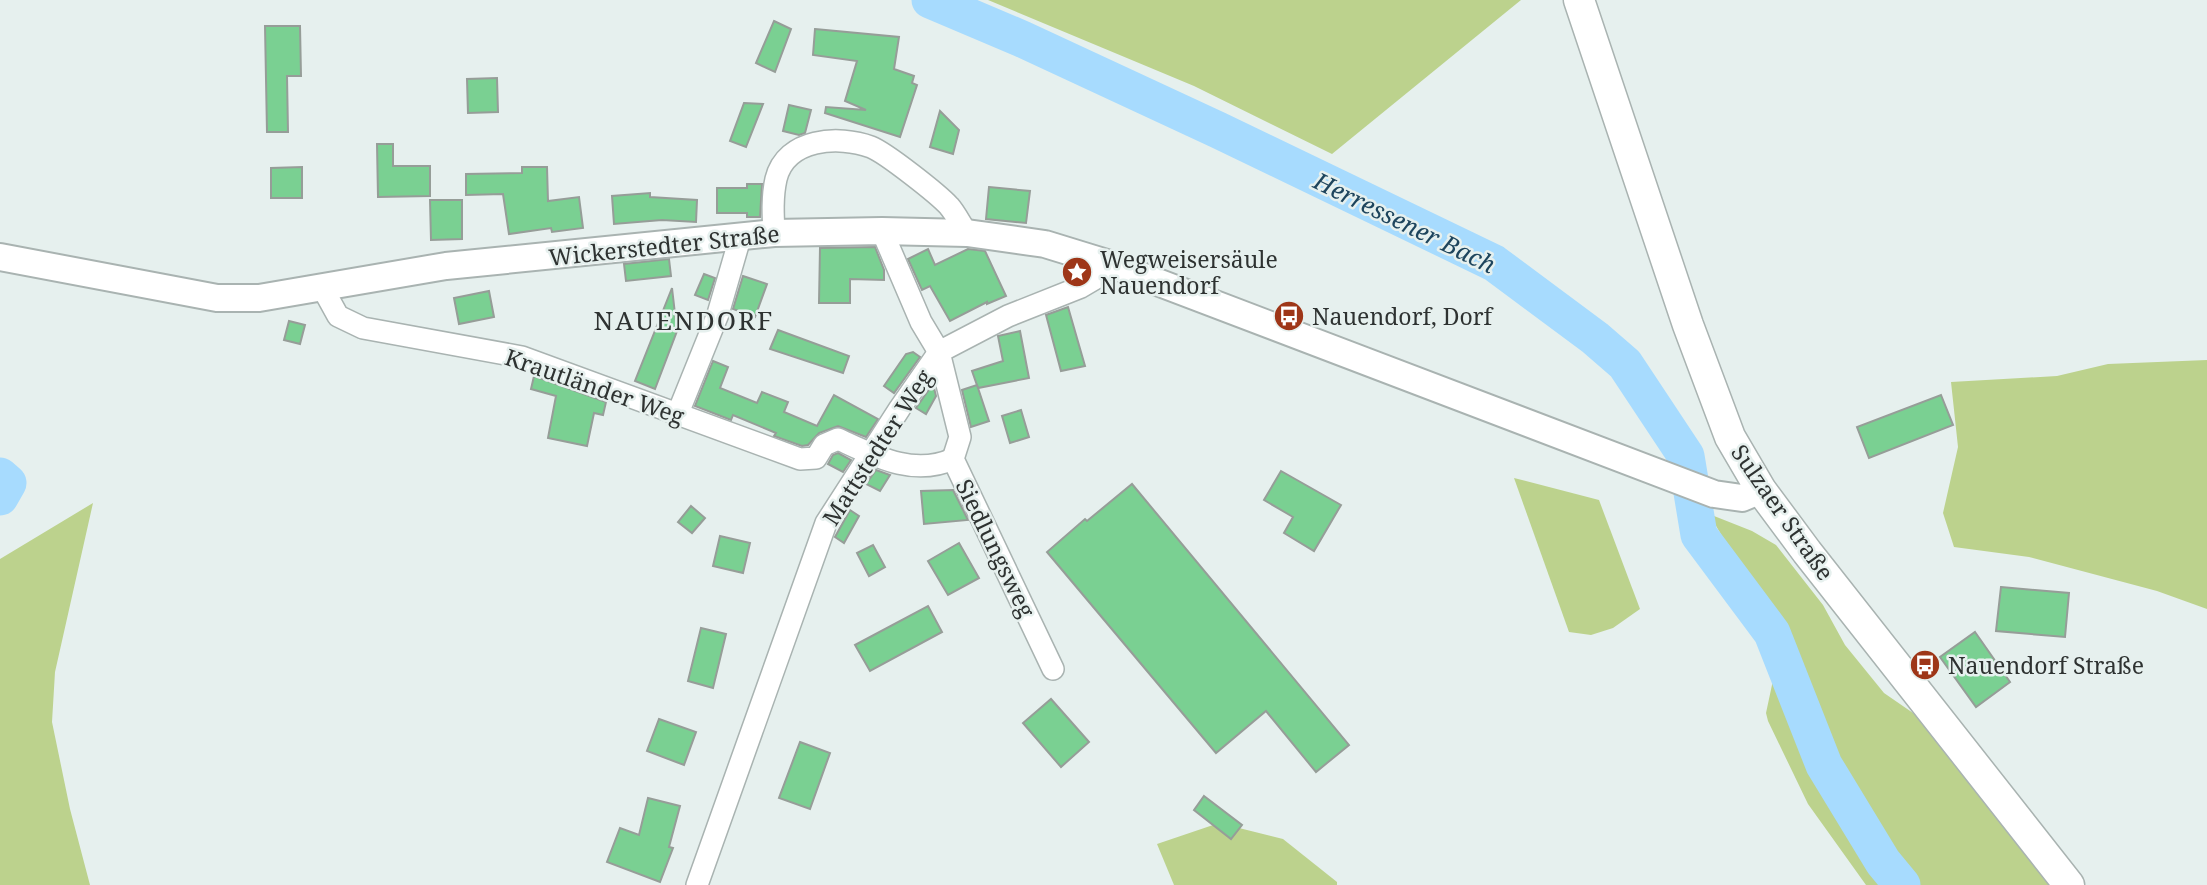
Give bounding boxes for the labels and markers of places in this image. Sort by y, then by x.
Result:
place label: Wegweisersäule Nauendorf [1100,243,1278,301]
place icon: Wegweisersäule Nauendorf [1060,255,1094,289]
bus stop icon: Nauendorf, Dorf [1272,299,1306,333]
place label: Nauendorf, Dorf [1312,300,1495,332]
bus stop icon: Nauendorf Straße [1908,648,1942,682]
place label: Nauendorf Straße [1948,649,2144,681]

